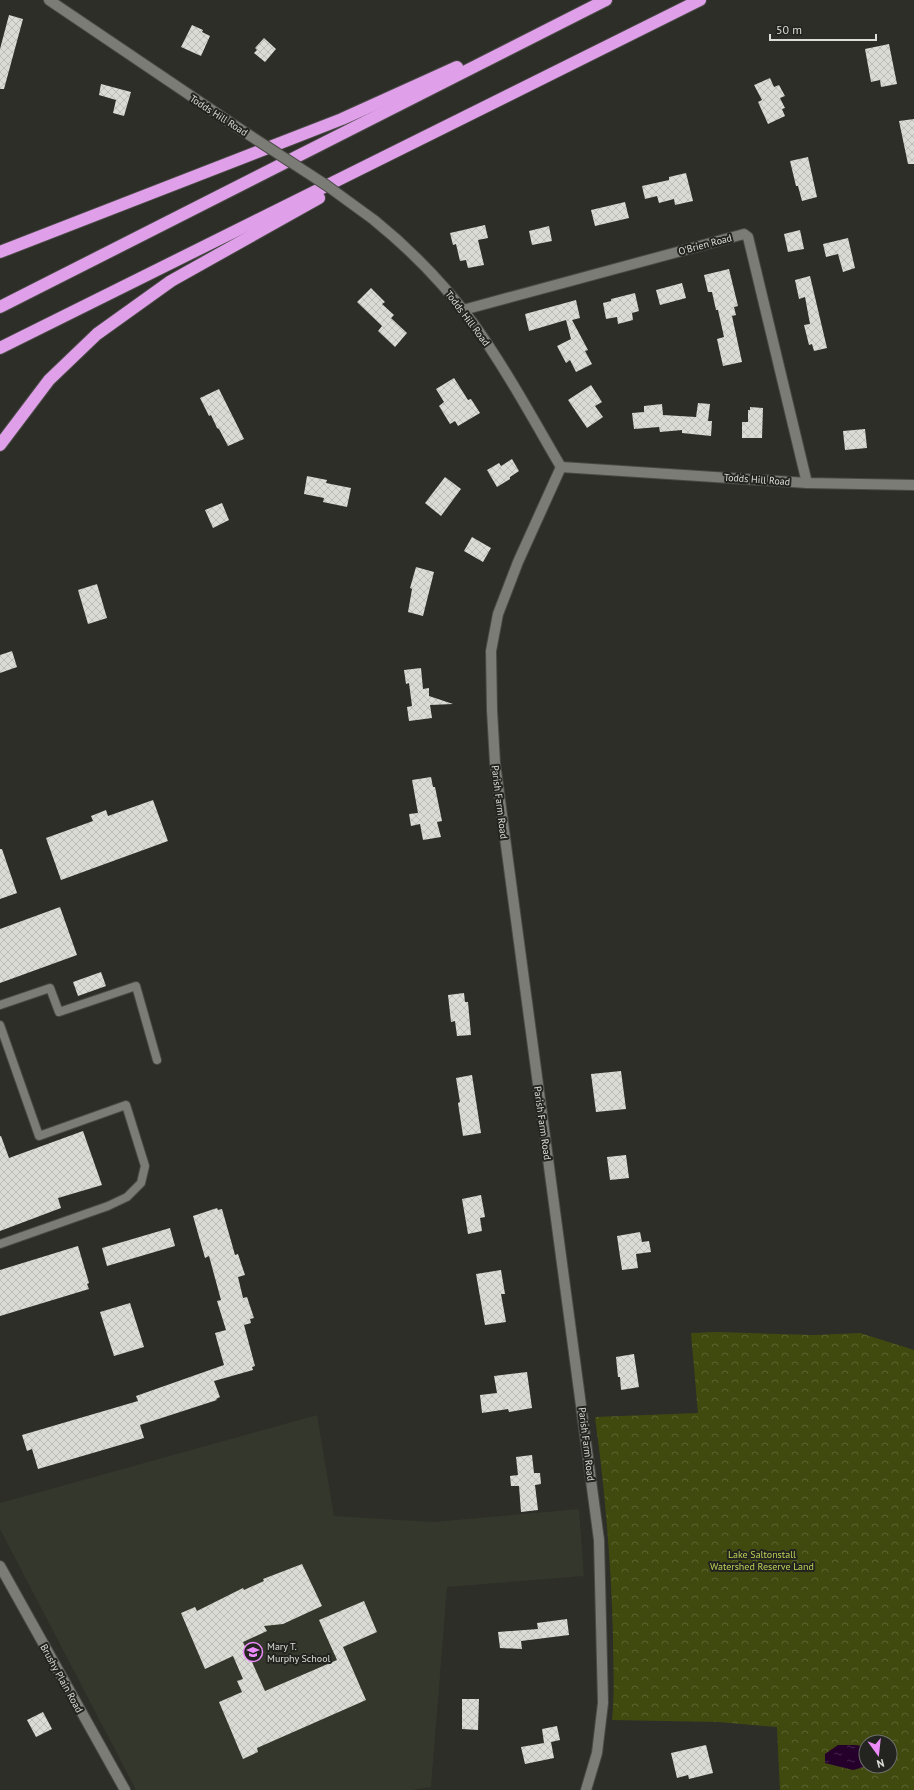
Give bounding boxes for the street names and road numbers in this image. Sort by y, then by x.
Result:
street label: Todds Hill Road [187,92,250,139]
street label: O'Brien Road [677,231,733,258]
street label: Todds Hill Road [442,288,493,349]
street label: Todds Hill Road [723,471,791,488]
street label: Parish Farm Road [489,764,510,840]
street label: Parish Farm Road [531,1085,554,1161]
street label: Parish Farm Road [576,1406,597,1482]
street label: Brushy Plain Road [37,1642,86,1715]

